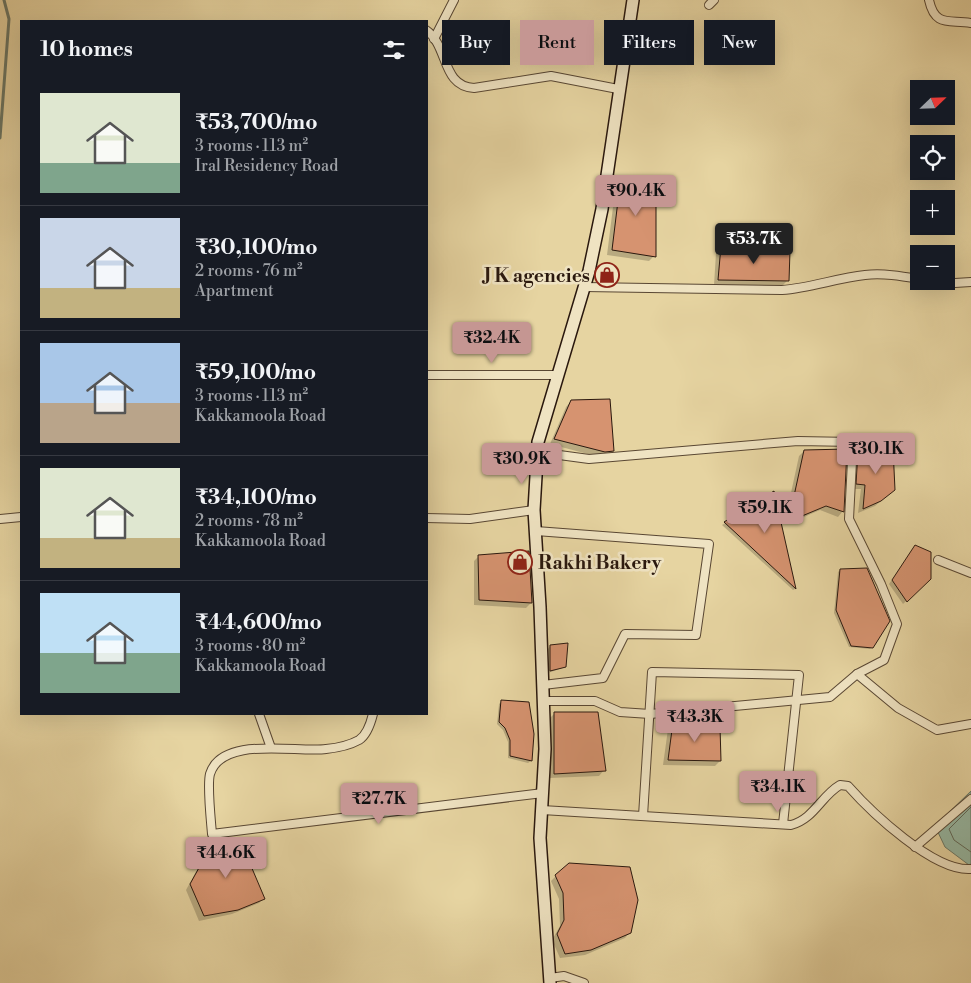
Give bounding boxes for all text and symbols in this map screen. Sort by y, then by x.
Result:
chip: Buy [442,20,510,65]
chip: Rent [520,20,594,65]
chip: Filters [604,20,694,65]
chip: New [704,20,775,65]
icon: filters [380,36,408,64]
text: 10 homes [40,37,133,63]
north arrow [910,80,955,125]
map controls [910,80,955,290]
text: ₹53,700/mo [195,110,318,136]
icon: home [80,113,140,173]
button: locate [910,135,955,180]
text: 3 rooms · 113 m² [195,136,308,156]
text: Iral Residency Road [195,156,338,176]
pin: ₹90.4K [595,174,677,217]
text: ₹90.4K [606,181,666,201]
button: + [910,190,955,235]
pin: ₹53.7K [713,222,795,265]
text: ₹53.7K [726,229,782,249]
text: ₹30,100/mo [195,235,318,261]
icon: home [80,238,140,298]
button: − [910,245,955,290]
text: 2 rooms · 76 m² [195,261,303,281]
shop icon: J K agencies [594,262,620,288]
place label: J K agencies [481,264,590,288]
text: Apartment [195,281,274,301]
pin: ₹32.4K [451,322,533,364]
text: ₹32.4K [463,328,521,348]
text: ₹59,100/mo [195,360,316,386]
icon: home [80,363,140,423]
text: 3 rooms · 113 m² [195,386,308,406]
text: Kakkamoola Road [195,406,326,426]
pin: ₹30.1K [835,432,917,475]
text: ₹30.1K [848,439,904,459]
pin: ₹30.9K [481,442,563,485]
text: ₹30.9K [493,449,551,469]
text: ₹34,100/mo [195,485,317,511]
icon: home [80,488,140,548]
pin: ₹59.1K [724,492,806,534]
text: ₹59.1K [738,498,792,518]
text: 2 rooms · 78 m² [195,511,303,531]
text: Kakkamoola Road [195,531,326,551]
shop icon: Rakhi Bakery [507,549,533,575]
place label: Rakhi Bakery [538,551,662,575]
text: ₹44,600/mo [195,610,322,636]
icon: home [80,613,140,673]
text: 3 rooms · 80 m² [195,636,305,656]
text: Kakkamoola Road [195,656,326,676]
pin: ₹43.3K [654,700,736,743]
text: ₹43.3K [666,707,724,727]
pin: ₹34.1K [737,770,819,813]
text: ₹34.1K [750,777,806,797]
pin: ₹27.7K [338,782,420,825]
text: ₹27.7K [351,789,407,809]
pin: ₹44.6K [185,836,267,879]
text: ₹44.6K [197,843,255,863]

